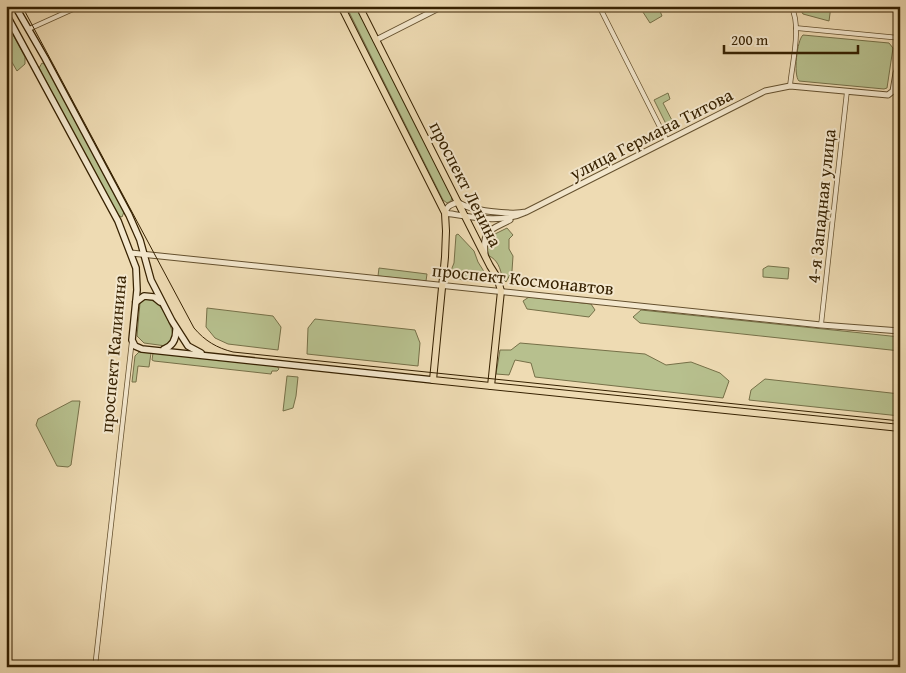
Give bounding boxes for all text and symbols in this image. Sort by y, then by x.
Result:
scale bar [724,22,857,54]
text: 200 m [731,29,769,50]
street label: улица Германа Титова [564,81,738,187]
street label: проспект Ленина [423,117,509,252]
street label: 4-я Западная улица [799,127,843,284]
street label: проспект Космонавтов [431,256,615,302]
street label: проспект Калинина [93,274,133,434]

